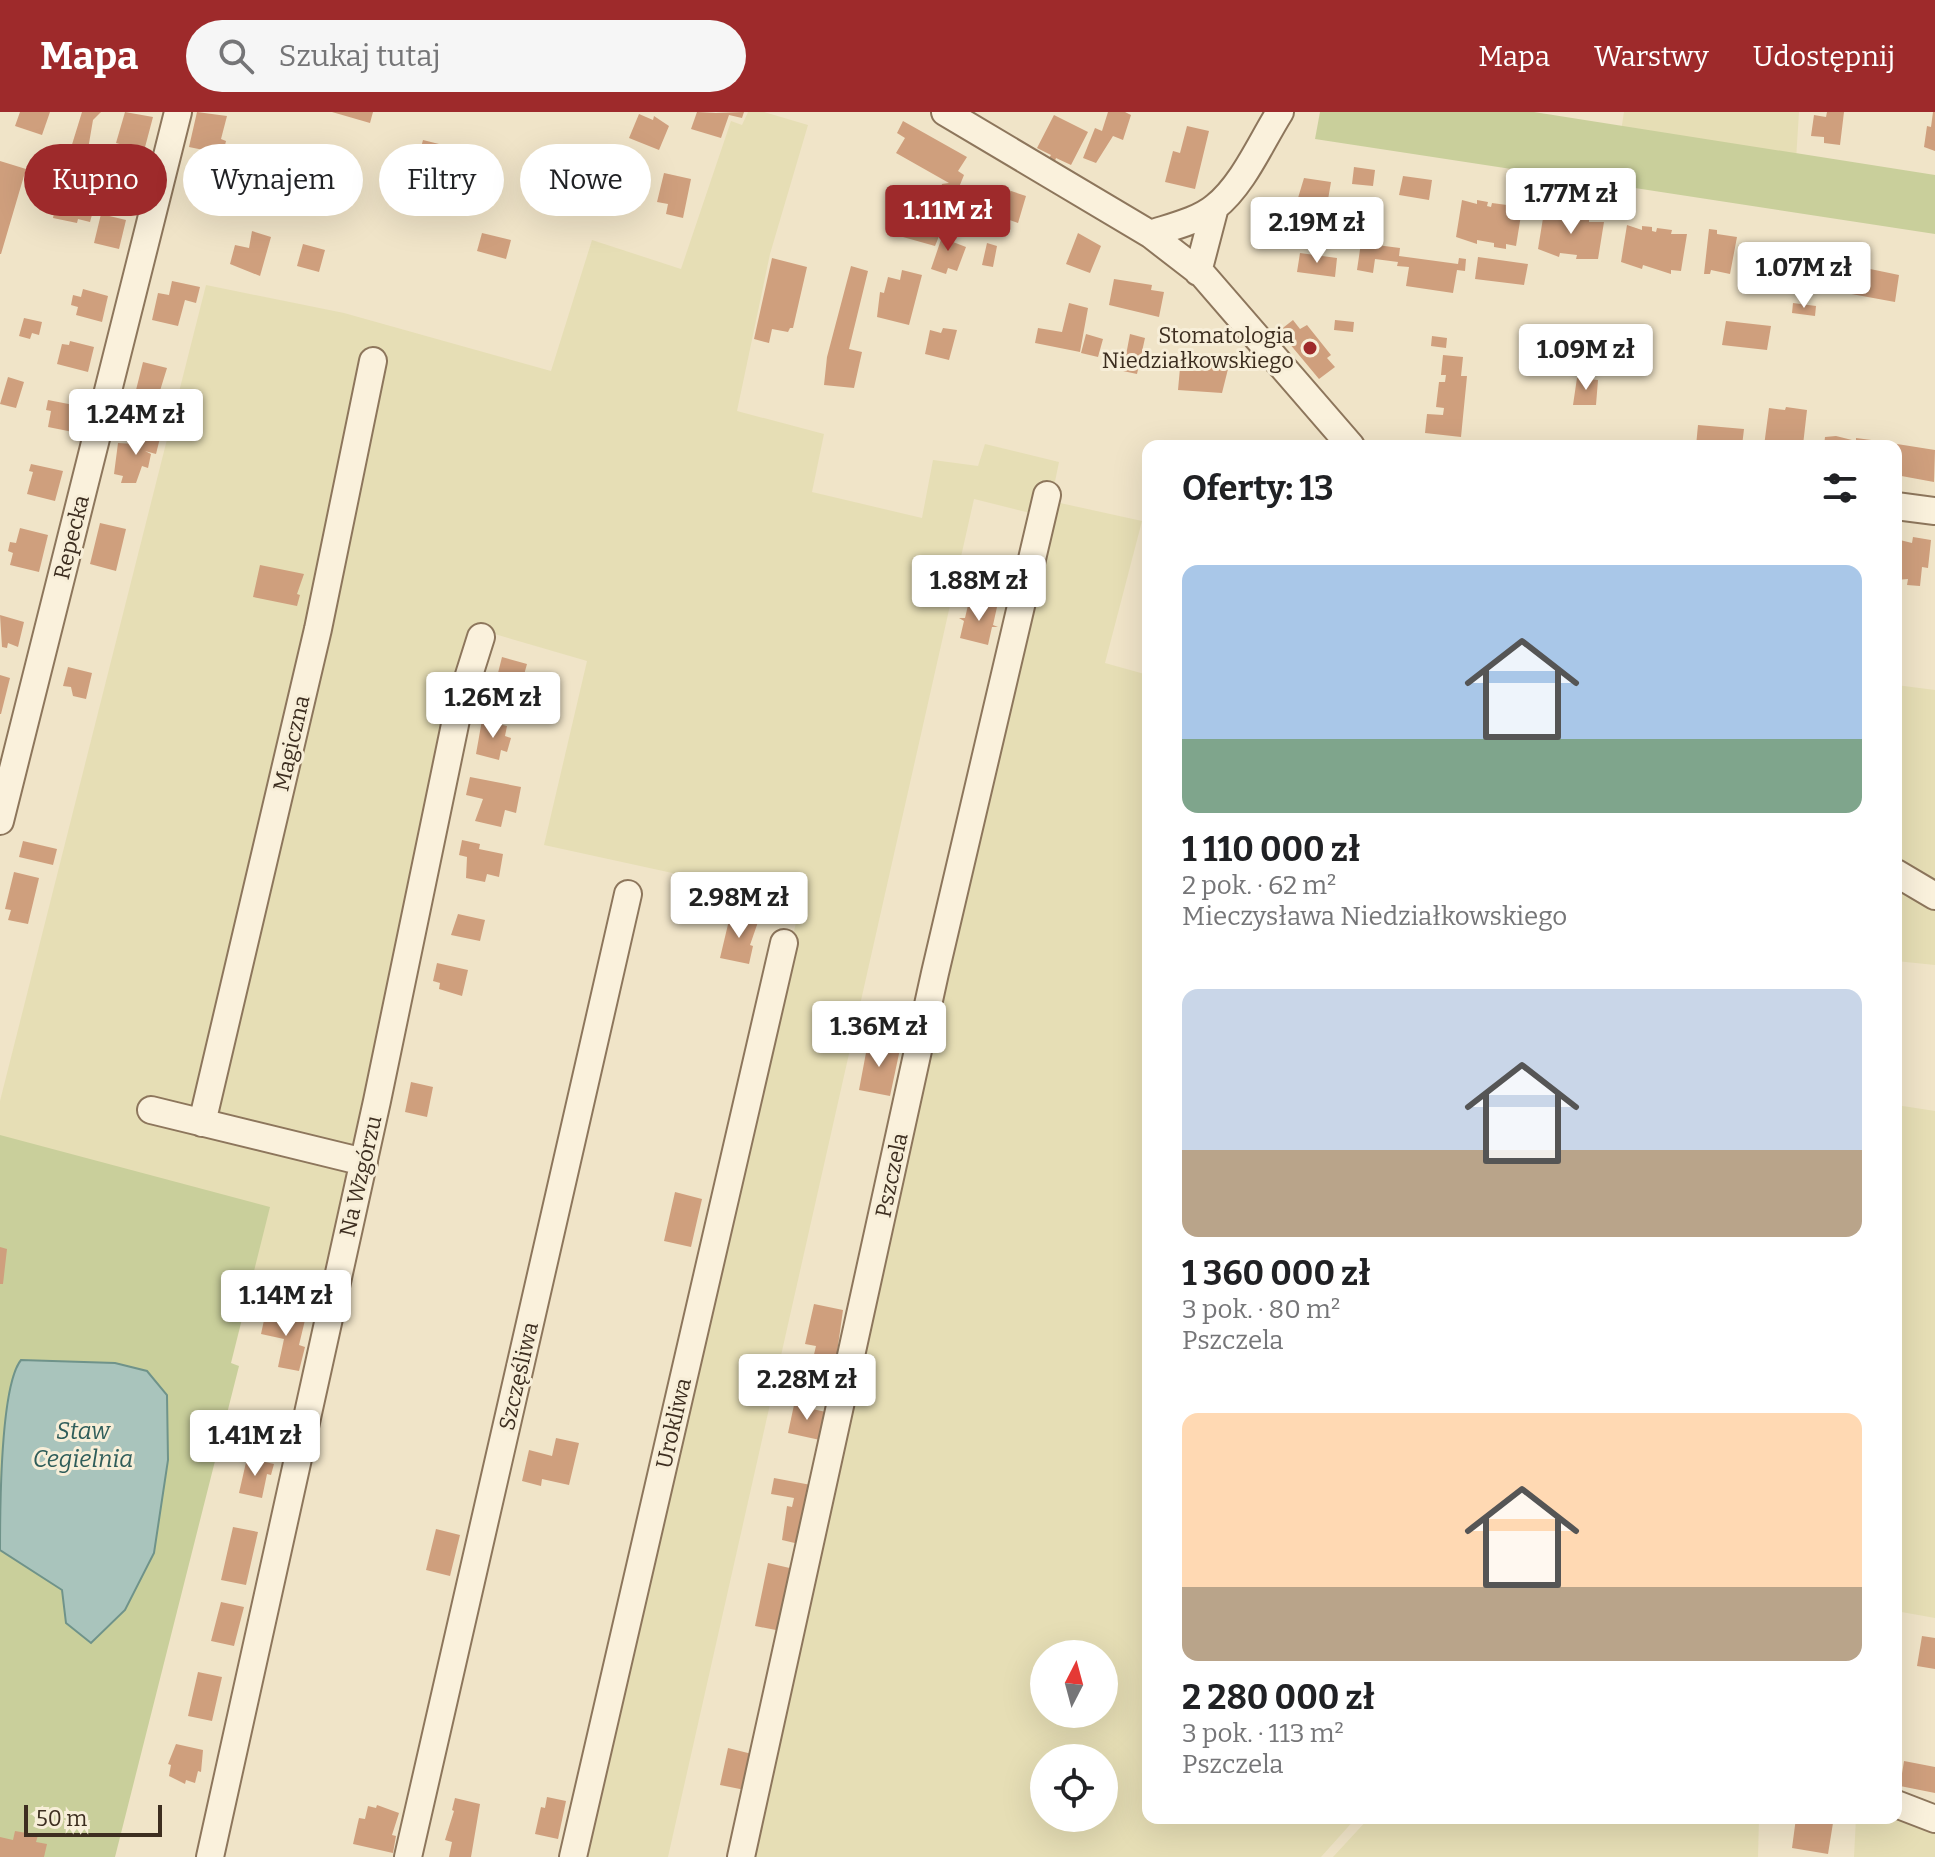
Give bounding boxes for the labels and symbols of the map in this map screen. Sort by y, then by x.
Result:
pin: 1.77M zł [1488,168,1654,236]
pin: 1.11M zł [865,185,1031,253]
pin: 2.19M zł [1234,197,1400,265]
pin: 1.07M zł [1721,242,1887,310]
place label: Stomatologia Niedziałkowskiego [1102,322,1294,374]
pin: 1.09M zł [1503,324,1669,392]
marker: Stomatologia Niedziałkowskiego [1301,339,1319,357]
pin: 1.24M zł [53,389,219,457]
street label: Repecka [48,492,95,582]
pin: 1.88M zł [896,555,1062,623]
pin: 1.26M zł [410,672,576,740]
street label: Magiczna [267,692,316,794]
pin: 2.98M zł [656,872,822,940]
pin: 1.36M zł [796,1001,962,1069]
street label: Na Wzgórzu [333,1113,388,1239]
street label: Pszczela [869,1130,914,1220]
pin: 1.14M zł [203,1270,369,1338]
street label: Szczęśliwa [493,1319,544,1433]
pin: 2.28M zł [724,1354,890,1422]
street label: Urokliwa [650,1375,697,1471]
pin: 1.41M zł [172,1410,338,1478]
water label: Staw Cegielnia [33,1417,133,1473]
north arrow [1030,1640,1118,1728]
scale bar [24,1801,162,1837]

